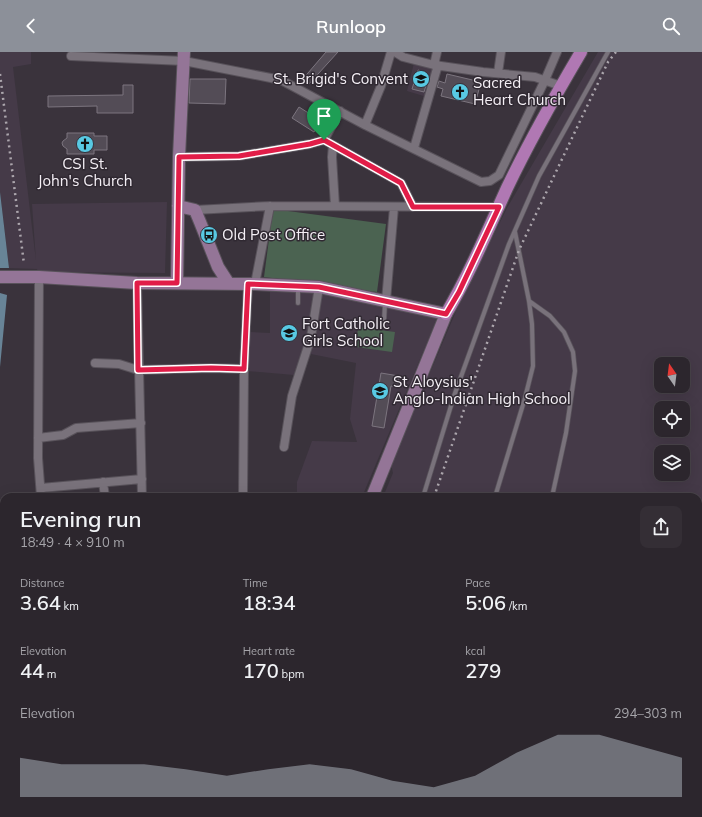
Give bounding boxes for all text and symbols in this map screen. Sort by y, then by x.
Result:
icon: back [20,15,42,37]
text: Runloop [316,15,386,38]
icon: search [660,15,682,37]
place label: St. Brigid's Convent [273,69,408,88]
school or university icon: St. Brigid's Convent [411,69,431,89]
place label: Sacred Heart Church [473,73,566,109]
church icon: Sacred Heart Church [450,82,470,102]
pin [307,99,341,140]
icon: arrive [313,105,335,127]
church icon: CSI St. John's Church [75,134,95,154]
place label: CSI St. John's Church [37,154,133,190]
bus stop icon: Old Post Office [199,225,219,245]
place label: Old Post Office [222,225,325,244]
place label: Fort Catholic Girls School [302,314,390,350]
school or university icon: Fort Catholic Girls School [279,323,299,343]
north arrow [654,357,690,393]
map controls [654,357,690,481]
place label: St Aloysius' Anglo-Indian High School [393,372,571,408]
school or university icon: St Aloysius' Anglo-Indian High School [370,381,390,401]
button: locate [654,401,690,437]
button: layers [654,445,690,481]
text: Evening run [20,505,142,533]
button: share [640,506,682,548]
text: 18:49 · 4 × 910 m [20,534,125,550]
text: Distance [20,576,64,590]
text: Time [243,576,268,590]
text: Pace [465,576,490,590]
text: 3.64 [20,590,61,615]
text: 18:34 [243,590,295,615]
text: 5:06 [465,590,506,615]
text: km [61,599,79,613]
text: /km [506,599,527,613]
text: Elevation [20,644,67,658]
text: Heart rate [243,644,295,658]
text: kcal [465,644,485,658]
text: 44 [20,658,44,683]
text: 170 [243,658,279,683]
text: 279 [465,658,501,683]
text: m [44,667,57,681]
text: bpm [279,667,304,681]
text: Elevation [20,705,75,721]
text: 294–303 m [614,705,682,721]

